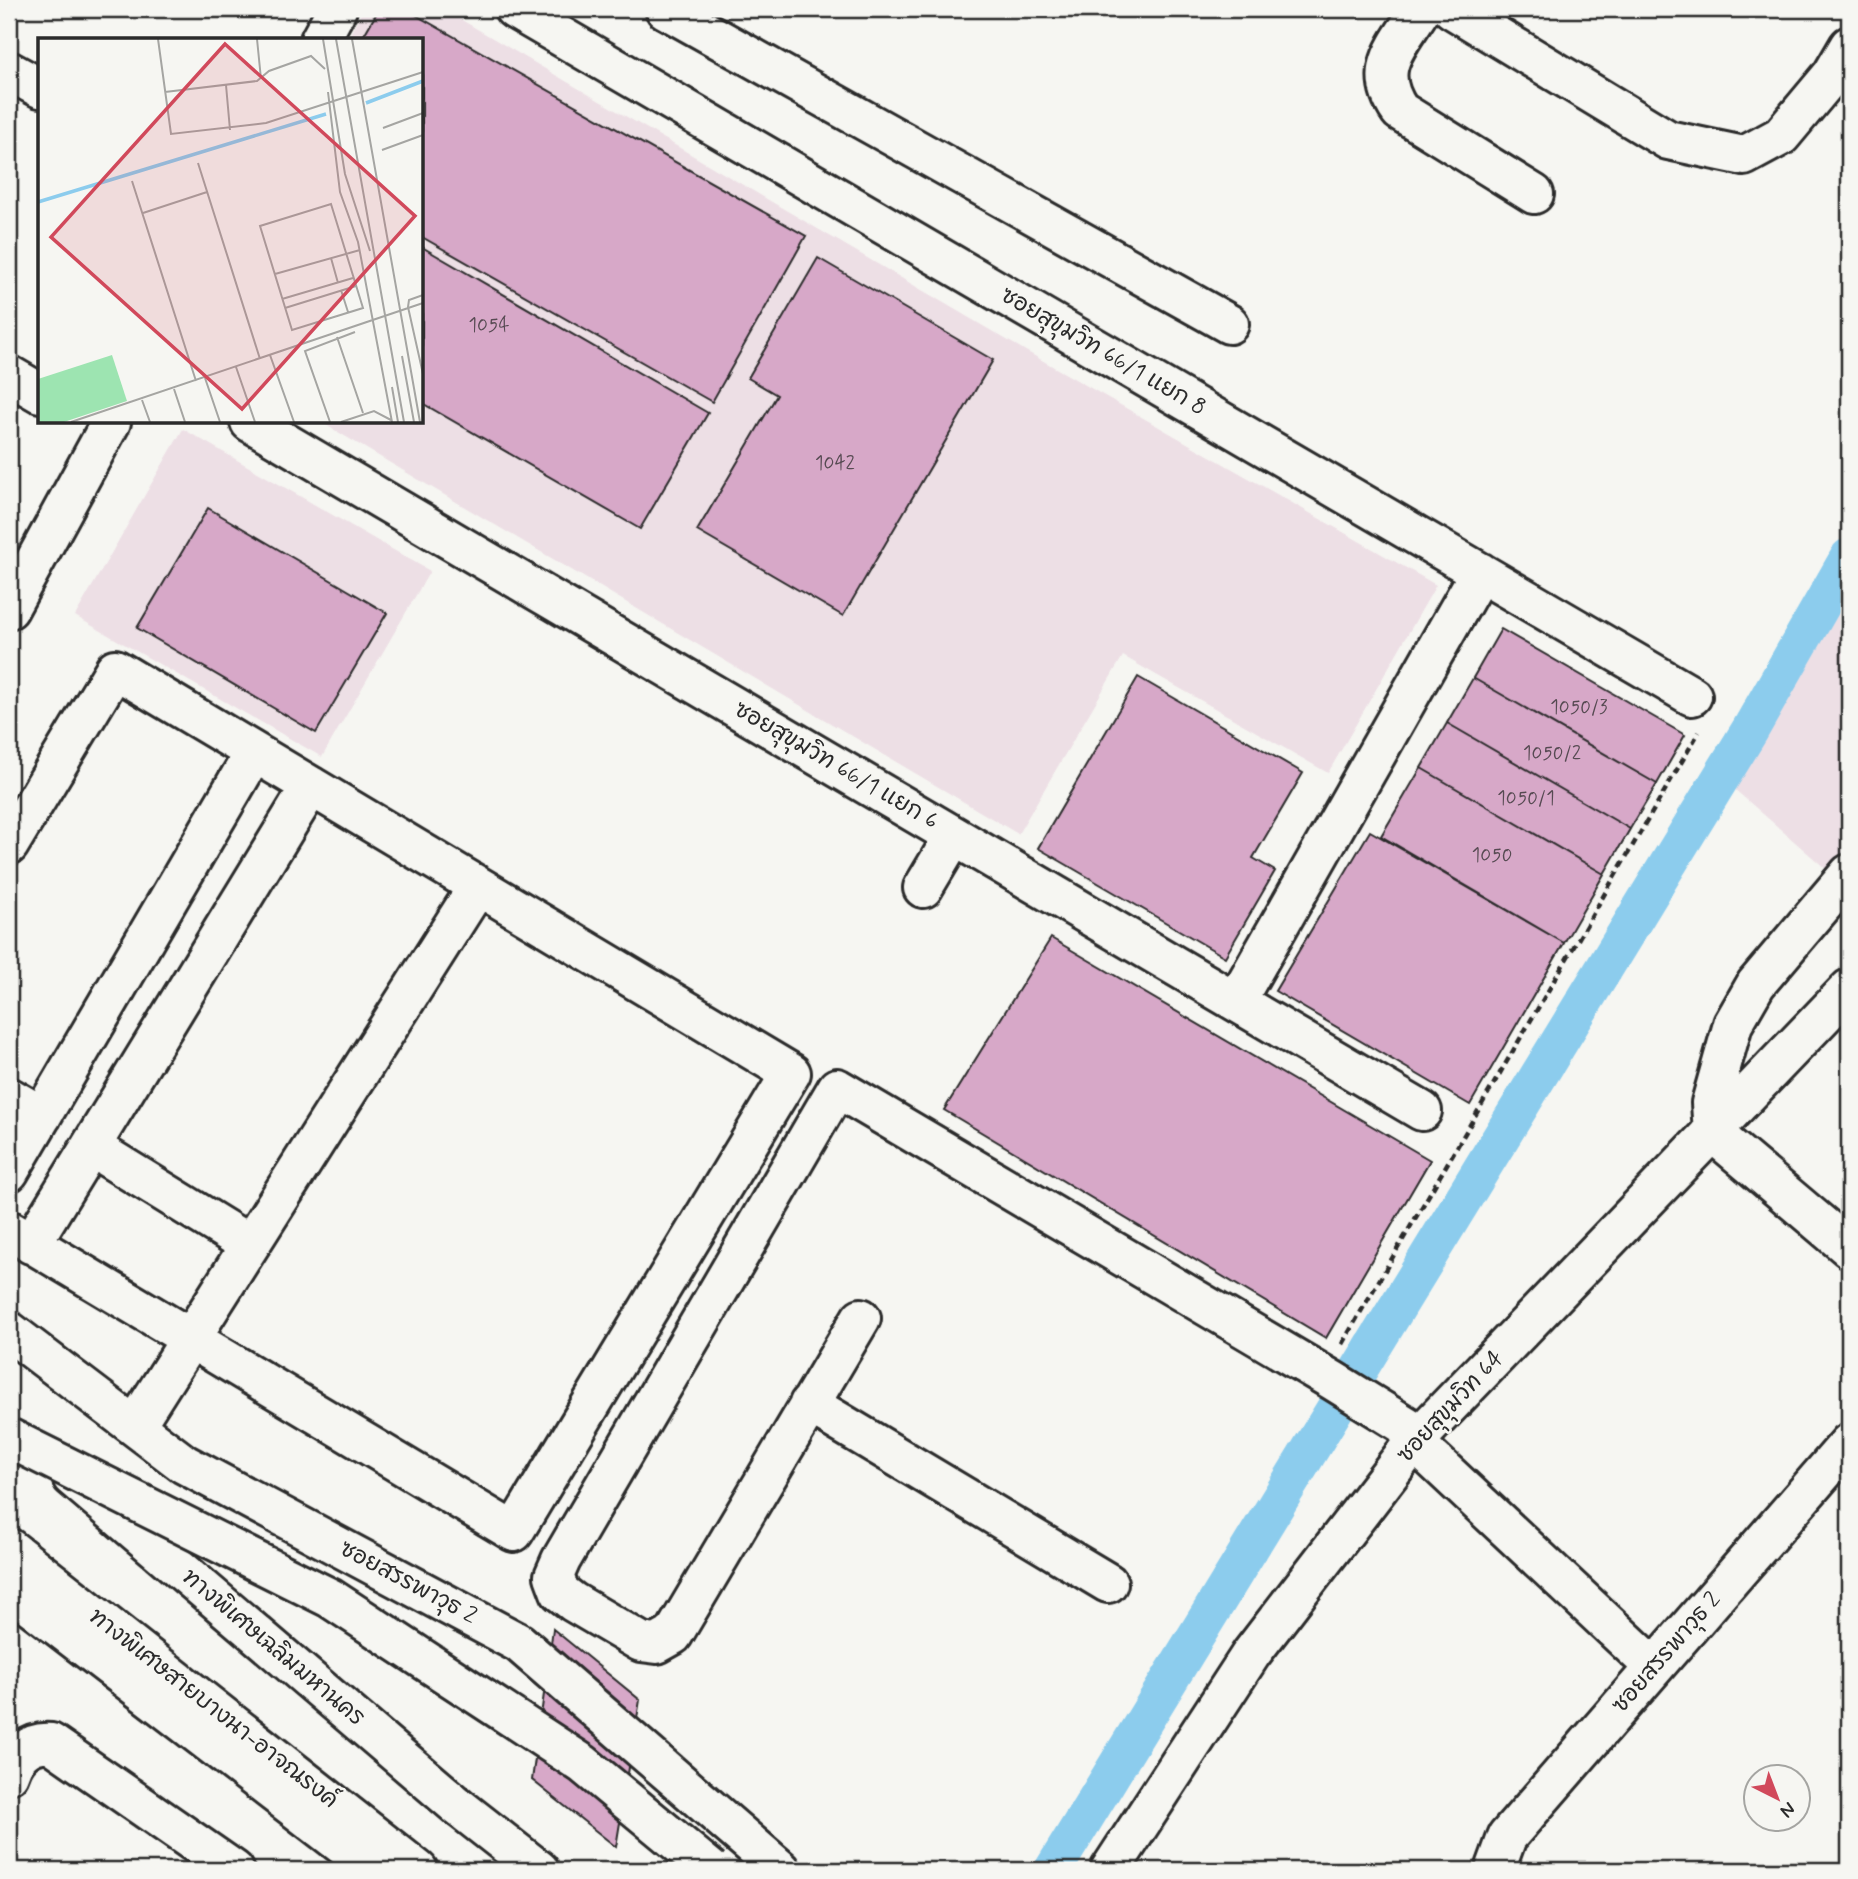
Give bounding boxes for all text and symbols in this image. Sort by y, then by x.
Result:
inset map [38,38,424,424]
street label: ซอยสุขุมวิท 66/1 แยก 8 [994,280,1212,424]
house number: 1054 [469,313,509,338]
house number: 1042 [815,451,855,476]
street label: ซอยสุขุมวิท 66/1 แยก 6 [728,694,944,838]
house number: 1050/3 [1550,695,1608,720]
house number: 1050/2 [1523,741,1581,766]
house number: 1050/1 [1497,786,1555,811]
house number: 1050 [1472,843,1512,868]
street label: ซอยสุขุมวิท 64 [1390,1344,1512,1470]
street label: ซอยสรรพาวุธ 2 [334,1534,482,1633]
street label: ทางพิเศษเฉลิมมหานคร [175,1562,371,1733]
street label: ซอยสรรพาวุธ 2 [1606,1586,1729,1721]
street label: ทางพิเศษสายบางนา-อาจณรงค์ [82,1600,346,1816]
north arrow [1742,1764,1812,1834]
text: N [1774,1796,1800,1823]

